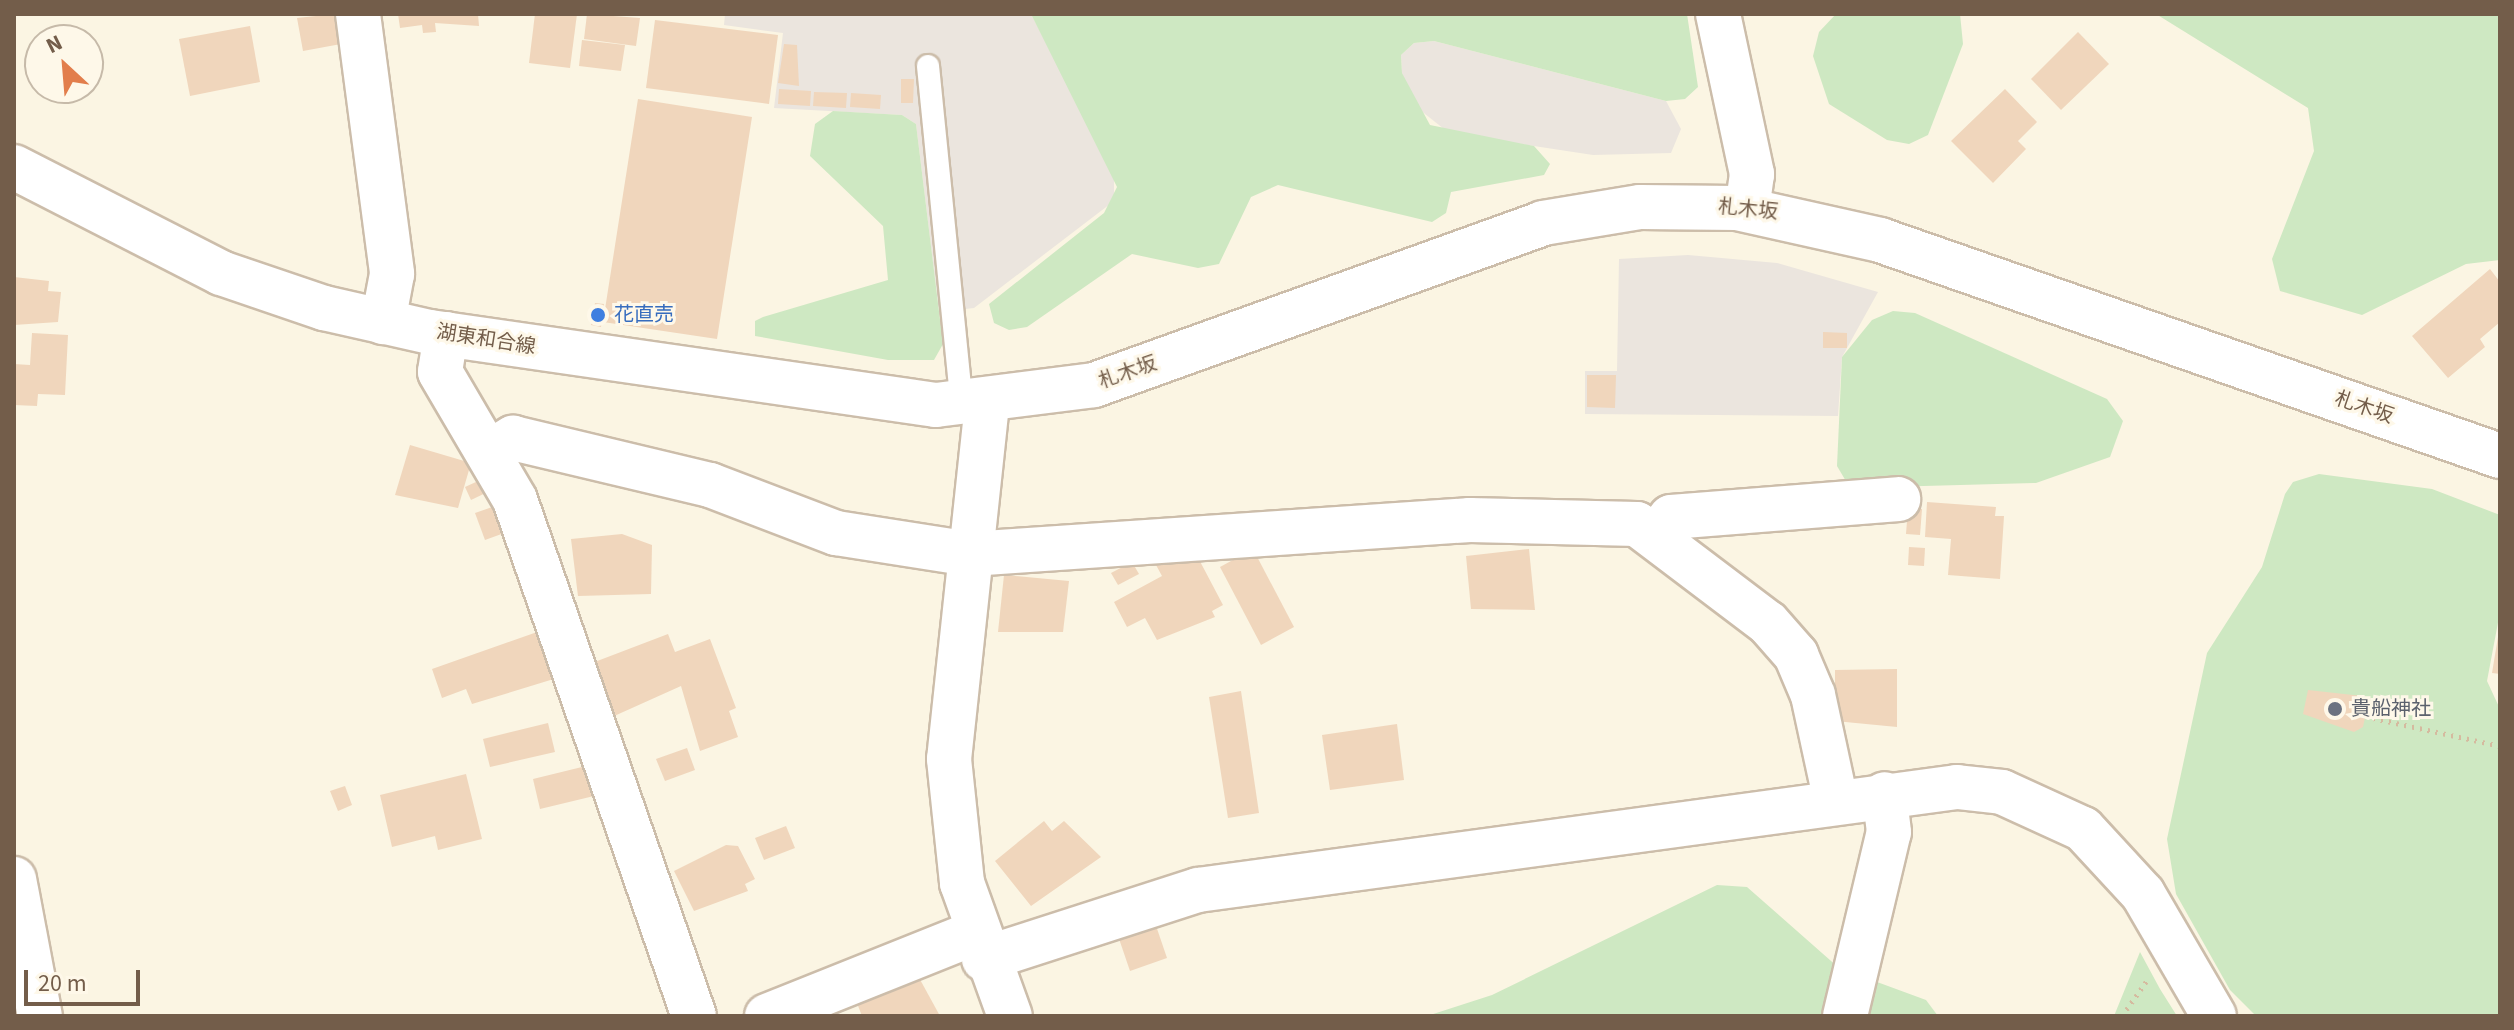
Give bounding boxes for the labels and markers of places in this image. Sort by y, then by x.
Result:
place label: 花直売 [614,303,674,327]
marker: 花直売 [589,306,607,324]
place label: 貴船神社 [2351,697,2431,721]
marker: 貴船神社 [2326,700,2344,718]

